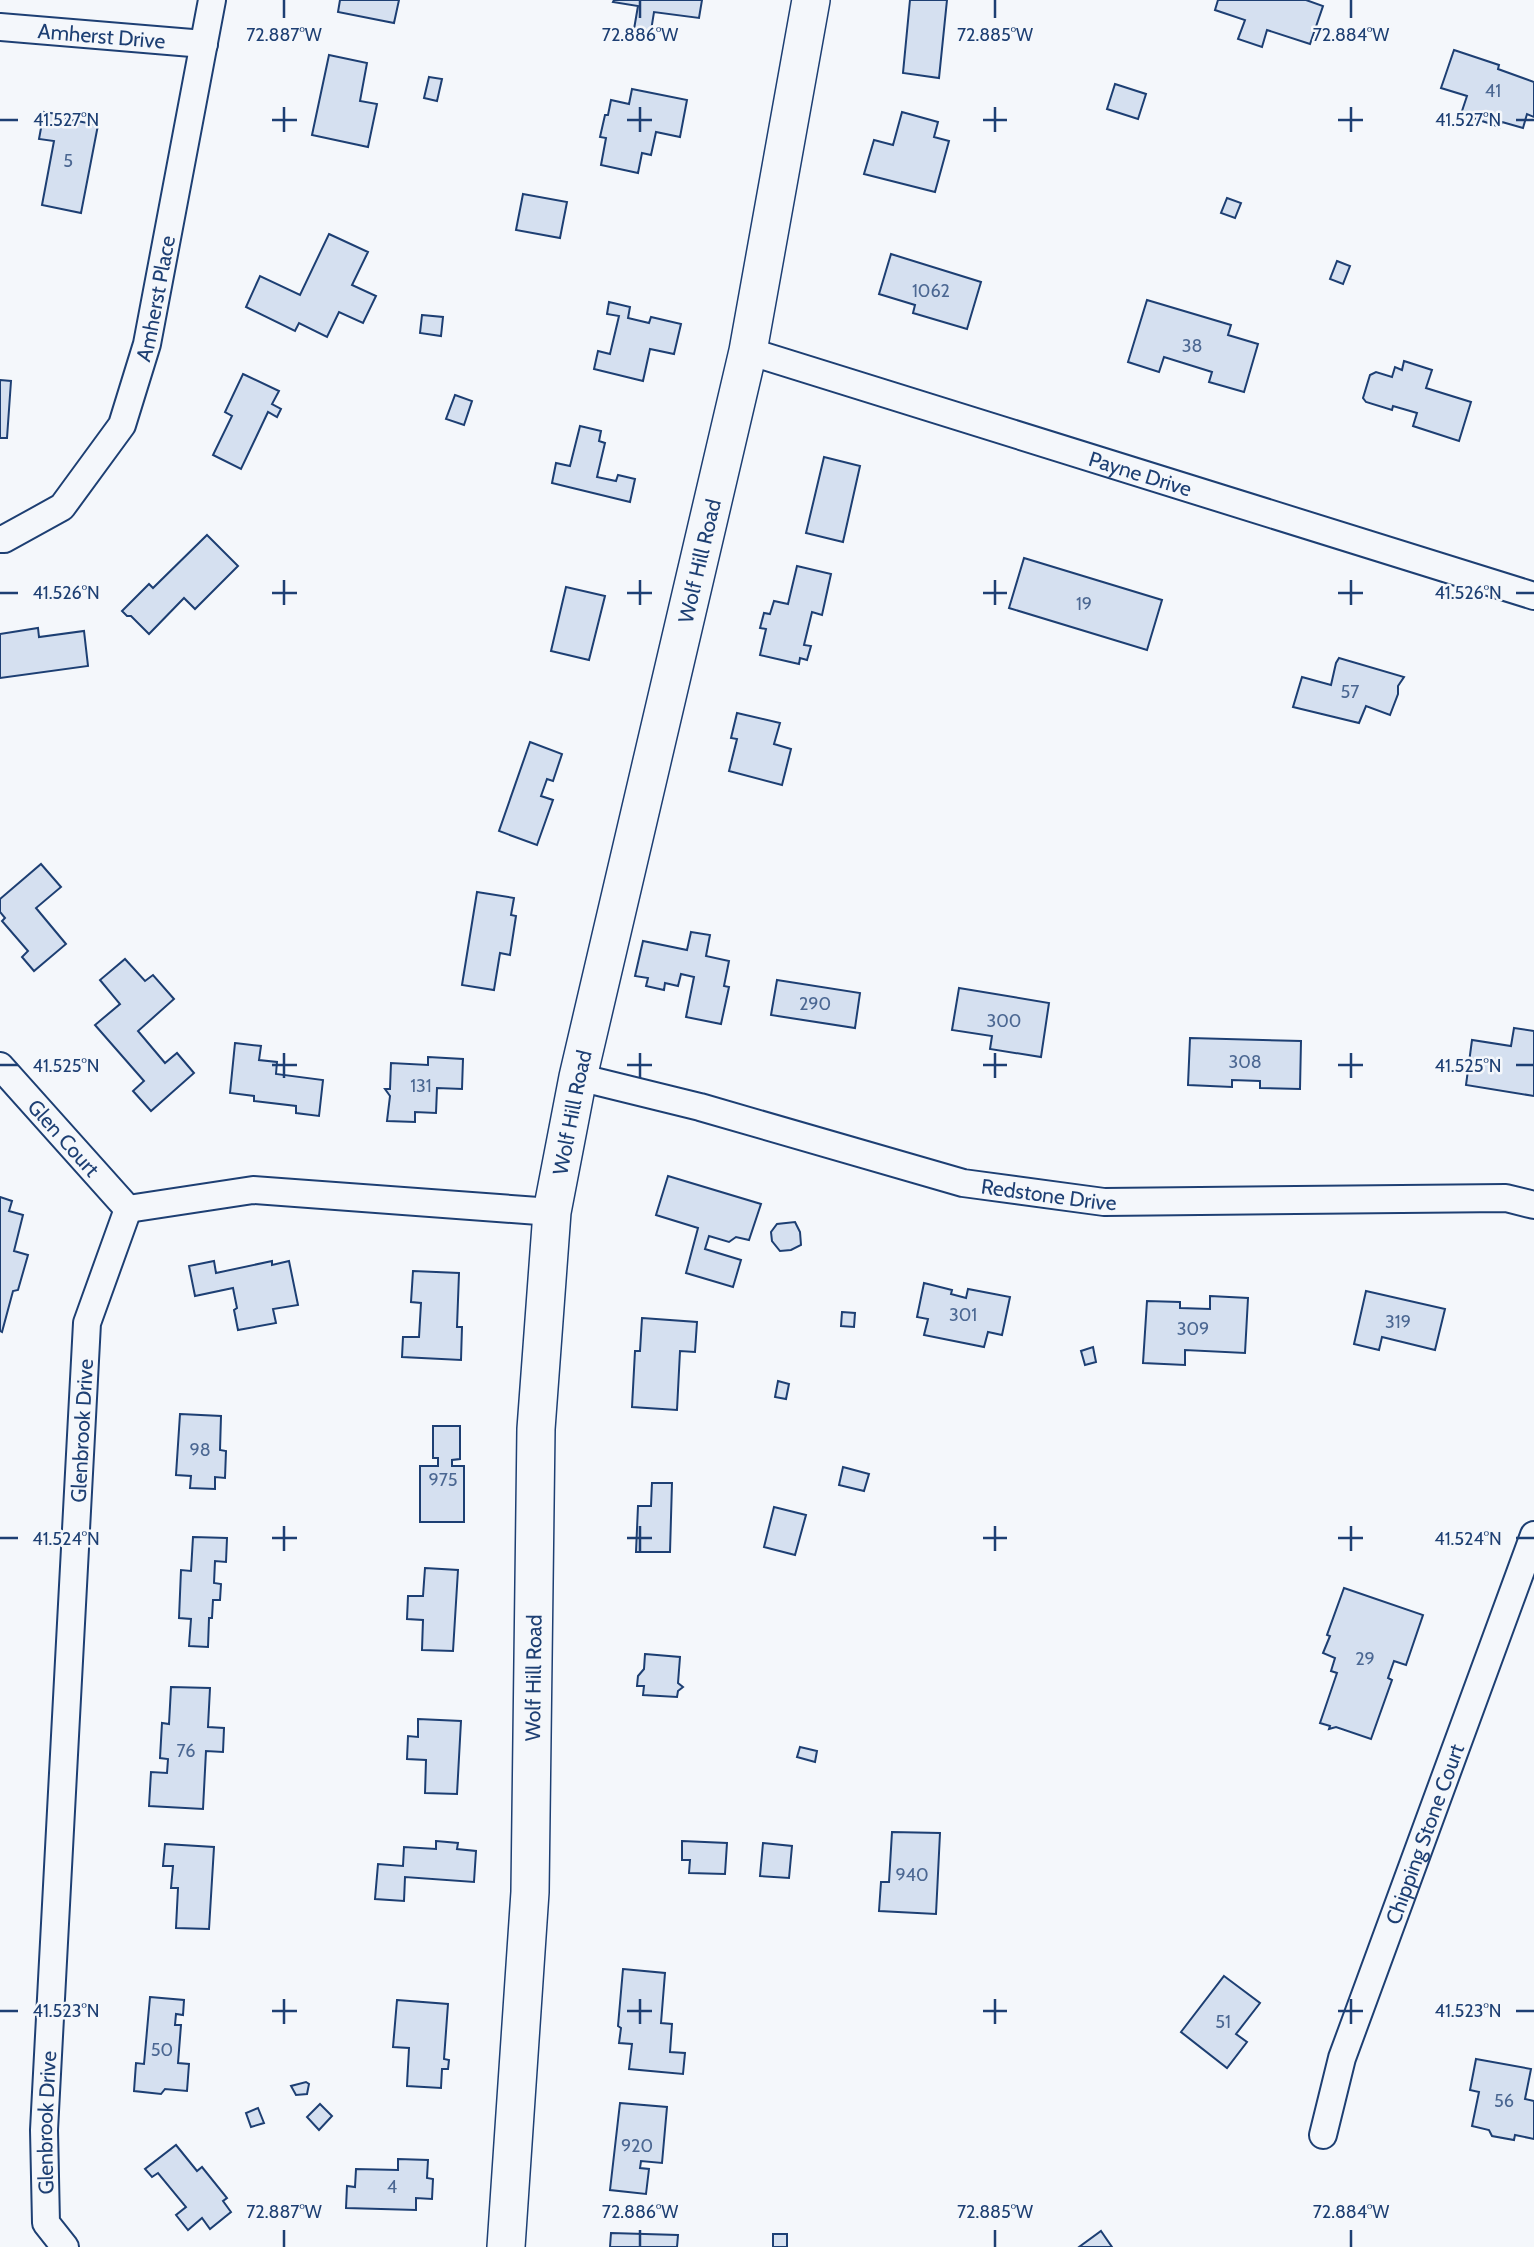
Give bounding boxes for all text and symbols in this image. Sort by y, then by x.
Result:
street label: Amherst Drive [37,18,167,53]
text: 72.887°W [246,24,322,46]
text: 72.886°W [602,24,678,46]
text: 72.885°W [957,24,1033,46]
text: 72.884°W [1313,24,1389,46]
house number: 41 [1485,80,1501,102]
text: 41.527°N [33,109,99,131]
text: 41.527°N [1435,109,1501,131]
house number: 5 [63,150,73,172]
street label: Amherst Place [130,233,180,364]
house number: 1062 [912,280,950,302]
house number: 38 [1182,335,1202,357]
street label: Payne Drive [1086,446,1195,501]
street label: Wolf Hill Road [672,496,725,625]
text: 41.526°N [32,582,100,604]
text: 41.526°N [1434,582,1502,604]
house number: 19 [1076,593,1092,615]
house number: 57 [1341,681,1359,703]
house number: 290 [799,993,831,1015]
house number: 300 [987,1010,1021,1032]
street label: Wolf Hill Road [547,1047,596,1177]
house number: 308 [1228,1051,1262,1073]
text: 41.525°N [33,1055,99,1077]
text: 41.525°N [1435,1055,1501,1077]
house number: 131 [410,1075,432,1097]
street label: Glen Court [23,1094,105,1181]
street label: Redstone Drive [980,1173,1117,1215]
house number: 301 [949,1304,977,1326]
house number: 319 [1385,1311,1411,1333]
house number: 309 [1177,1318,1209,1340]
street label: Glenbrook Drive [65,1358,98,1503]
house number: 98 [189,1439,211,1461]
house number: 975 [428,1469,458,1491]
text: 41.524°N [32,1528,100,1550]
text: 41.524°N [1434,1528,1502,1550]
street label: Wolf Hill Road [519,1614,546,1741]
house number: 29 [1355,1648,1375,1670]
house number: 76 [177,1740,195,1762]
street label: Chipping Stone Court [1380,1740,1469,1928]
house number: 940 [895,1864,929,1886]
text: 41.523°N [33,2000,99,2022]
text: 41.523°N [1435,2000,1501,2022]
house number: 51 [1215,2011,1231,2033]
house number: 50 [151,2039,173,2061]
street label: Glenbrook Drive [31,2050,61,2195]
house number: 56 [1494,2090,1514,2112]
house number: 920 [621,2135,653,2157]
house number: 4 [387,2176,397,2198]
text: 72.887°W [246,2201,322,2223]
text: 72.886°W [602,2201,678,2223]
text: 72.885°W [957,2201,1033,2223]
text: 72.884°W [1313,2201,1389,2223]

